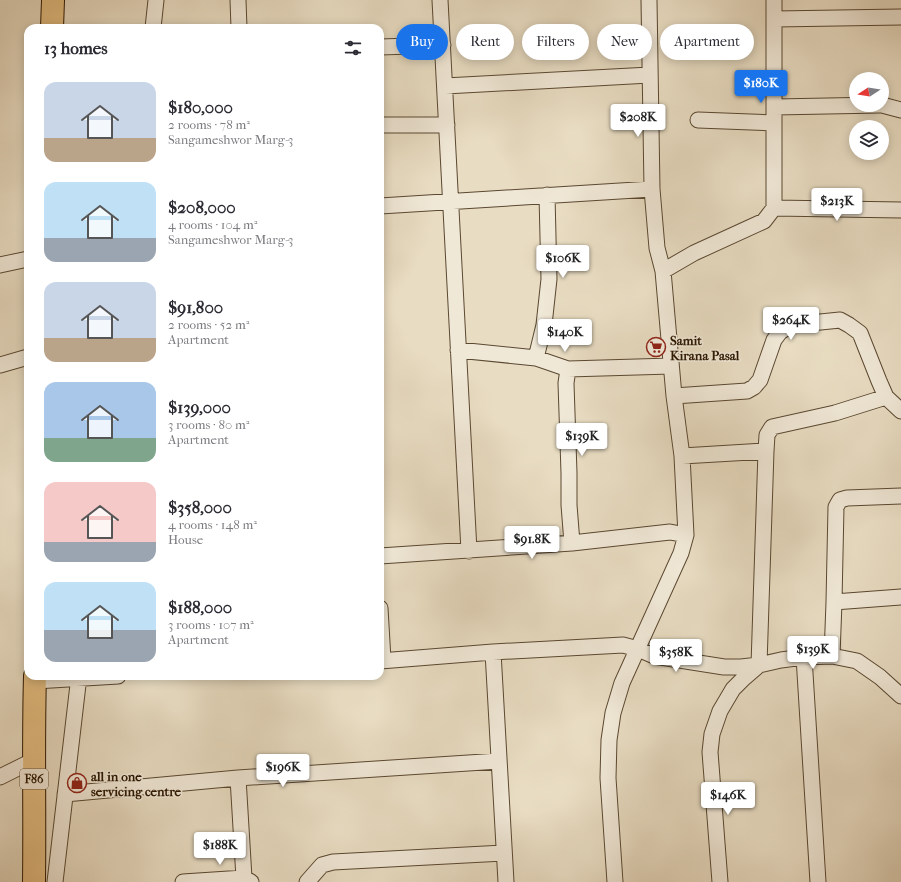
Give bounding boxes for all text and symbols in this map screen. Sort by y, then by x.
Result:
chip: Buy [396,24,448,60]
chip: Rent [456,24,514,60]
chip: Filters [522,24,589,60]
chip: New [597,24,652,60]
chip: Apartment [660,24,754,60]
icon: filters [342,37,364,59]
text: 13 homes [44,38,107,58]
pin: $180K [733,70,789,104]
north arrow [849,72,889,112]
map controls [849,72,889,160]
text: $180K [744,75,778,90]
text: $180,000 [168,97,233,117]
icon: home [76,98,124,146]
pin: $208K [610,104,666,138]
text: $208K [620,109,657,124]
text: 2 rooms · 78 m² [168,117,250,132]
button: layers [849,120,889,160]
text: Sangameshwor Marg-3 [168,132,293,147]
pin: $213K [809,188,865,222]
text: $213K [820,193,854,208]
text: $208,000 [168,197,236,217]
icon: home [76,198,124,246]
text: 4 rooms · 104 m² [168,217,257,232]
text: Sangameshwor Marg-3 [168,232,293,247]
pin: $106K [535,245,591,279]
text: $106K [545,250,581,265]
text: $91,800 [168,297,223,317]
icon: home [76,298,124,346]
pin: $264K [763,307,819,341]
text: $264K [772,312,810,327]
text: 2 rooms · 52 m² [168,317,249,332]
pin: $140K [537,319,593,353]
text: $140K [547,324,583,339]
text: Apartment [168,332,229,347]
place label: Samit Kirana Pasal [670,333,740,363]
supermarket icon: Samit Kirana Pasal [645,336,667,358]
text: $139,000 [168,397,231,417]
icon: home [76,398,124,446]
text: 3 rooms · 80 m² [168,417,249,432]
pin: $139K [554,423,610,457]
text: $139K [565,428,599,443]
text: Apartment [168,432,229,447]
text: $358,000 [168,497,232,517]
icon: home [76,498,124,546]
text: 4 rooms · 148 m² [168,517,257,532]
pin: $91.8K [499,526,565,560]
text: $91.8K [513,531,551,546]
text: House [168,532,203,547]
text: $188,000 [168,597,232,617]
icon: home [76,598,124,646]
text: 3 rooms · 107 m² [168,617,254,632]
text: Apartment [168,632,229,647]
pin: $139K [785,636,841,670]
pin: $358K [648,639,704,673]
text: $139K [796,641,830,656]
text: $358K [659,644,693,659]
pin: $196K [255,754,311,788]
text: $196K [265,759,301,774]
road number: F86 [20,769,48,789]
place label: all in one servicing centre [91,769,182,800]
shop icon: all in one servicing centre [66,772,88,794]
pin: $146K [700,782,756,816]
text: $146K [710,787,746,802]
pin: $188K [192,832,248,866]
text: $188K [203,837,237,852]

